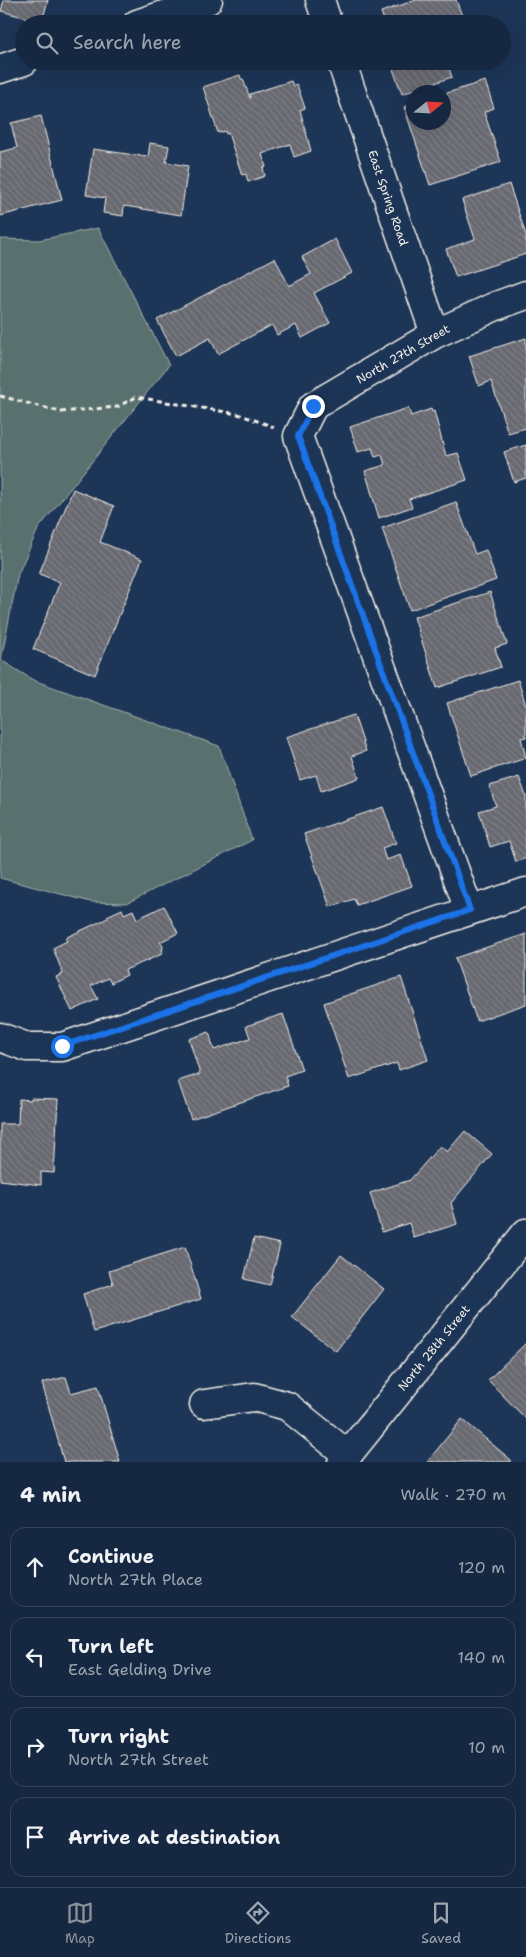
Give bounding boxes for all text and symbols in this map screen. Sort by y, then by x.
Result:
search box [15,15,511,70]
icon: search [33,29,61,57]
text: Search here [73,30,182,55]
north arrow [406,85,451,130]
street label: East Spring Road [364,148,412,248]
street label: North 27th Street [353,321,453,387]
route end [302,395,325,418]
route start [51,1035,74,1058]
street label: North 28th Street [394,1302,474,1394]
text: 4 min [20,1481,81,1509]
text: Walk · 270 m [401,1484,506,1505]
text: Continue [68,1544,154,1569]
icon: ahead [21,1553,49,1581]
text: 120 m [458,1557,505,1578]
text: North 27th Place [68,1569,203,1590]
text: Turn left [68,1634,154,1659]
icon: left [21,1643,49,1671]
text: 140 m [458,1647,505,1668]
text: East Gelding Drive [68,1659,212,1680]
text: Turn right [68,1724,169,1749]
icon: right [21,1733,49,1761]
text: 10 m [468,1737,505,1758]
text: North 27th Street [68,1749,209,1770]
icon: arrive [21,1823,49,1851]
text: Arrive at destination [68,1825,280,1850]
tab: Map [65,1899,95,1947]
tab: Directions [225,1899,291,1947]
tab: Saved [421,1899,461,1947]

